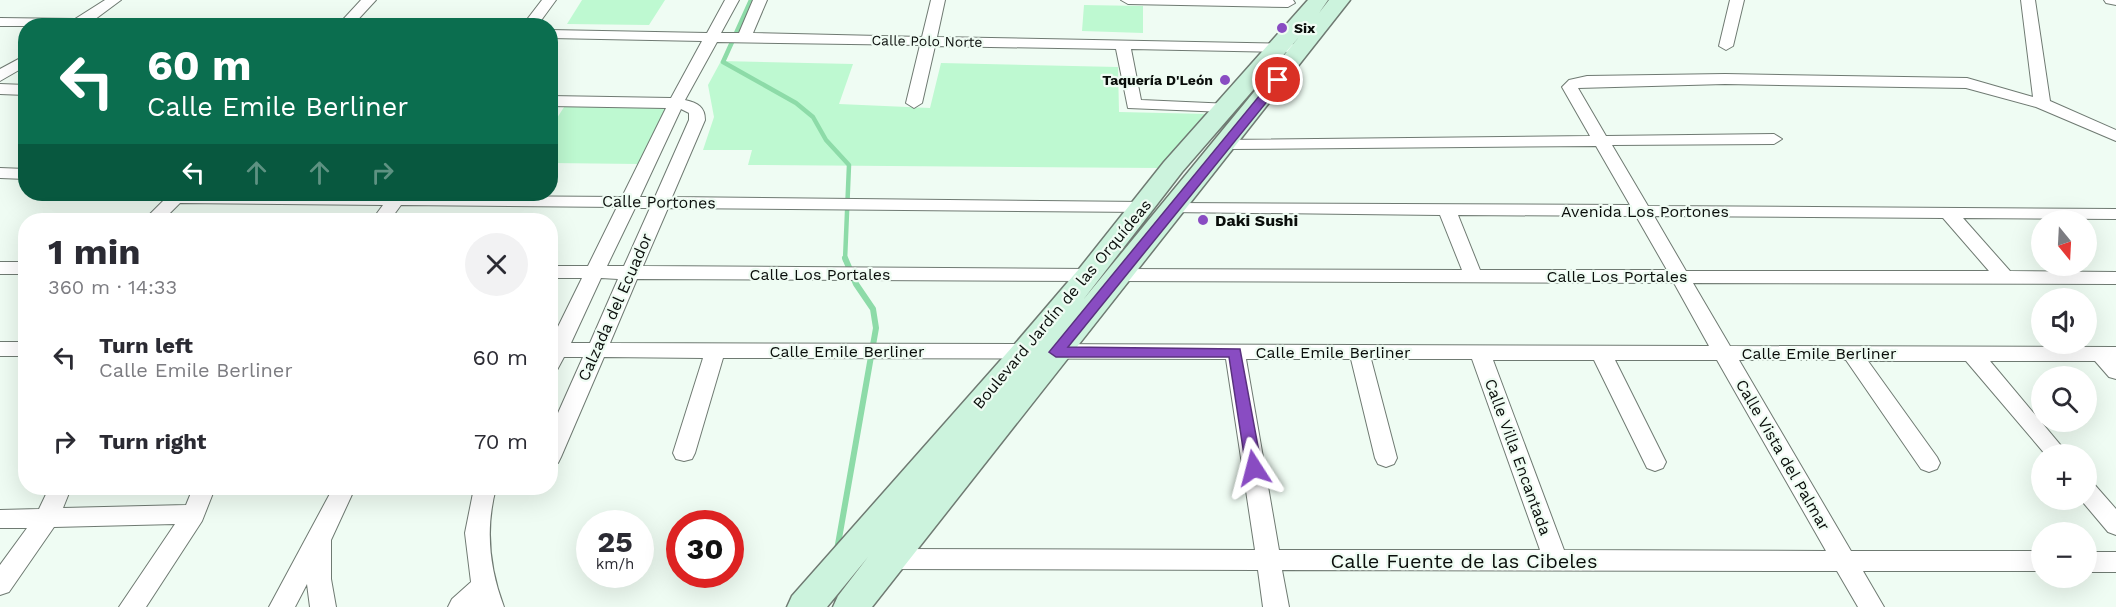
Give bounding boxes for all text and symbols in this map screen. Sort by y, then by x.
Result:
place label: Six [1294,20,1316,36]
marker: Six [1275,21,1289,35]
street label: Calle Polo Norte [871,32,983,50]
text: 60 m [147,41,251,90]
icon: left [48,42,126,120]
pin [1252,54,1303,105]
icon: arrive [1261,63,1294,96]
place label: Taquería D'León [1102,72,1213,88]
marker: Taquería D'León [1218,73,1232,87]
text: Calle Emile Berliner [147,91,408,123]
icon: left [177,156,210,189]
icon: ahead [240,156,273,189]
icon: ahead [303,156,336,189]
icon: right [366,156,399,189]
street label: Calle Portones [602,192,716,212]
street label: Boulevard Jardín de las Orquídeas [969,195,1155,413]
street label: Avenida Los Portones [1561,202,1729,221]
north arrow [2031,210,2097,276]
map controls [2031,210,2097,588]
place label: Daki Sushi [1215,211,1298,230]
marker: Daki Sushi [1196,213,1210,227]
street label: Calzada del Ecuador [574,230,656,384]
text: 1 min [48,231,140,273]
button: close [465,233,528,296]
street label: Calle Los Portales [750,265,890,284]
street label: Calle Los Portales [1547,267,1687,286]
text: 360 m · 14:33 [48,275,177,299]
button: sound [2031,288,2097,354]
text: Turn left [99,333,193,358]
icon: left [48,341,81,374]
street label: Calle Emile Berliner [770,342,925,361]
street label: Calle Emile Berliner [1256,343,1411,362]
street label: Calle Emile Berliner [1742,344,1897,363]
text: 60 m [472,345,528,370]
text: Calle Emile Berliner [99,358,293,382]
button: search [2031,366,2097,432]
street label: Calle Villa Encantada [1481,376,1555,538]
street label: Calle Vista del Palmar [1732,376,1834,534]
icon: right [48,425,81,458]
text: Turn right [99,429,206,454]
text: 70 m [474,429,528,454]
position arrow [1222,436,1286,500]
button: + [2031,444,2097,510]
speed limit sign: 30 [666,510,744,588]
button: − [2031,522,2097,588]
text: 25 [597,524,633,559]
street label: Calle Fuente de las Cibeles [1331,549,1597,573]
text: km/h [596,555,634,573]

